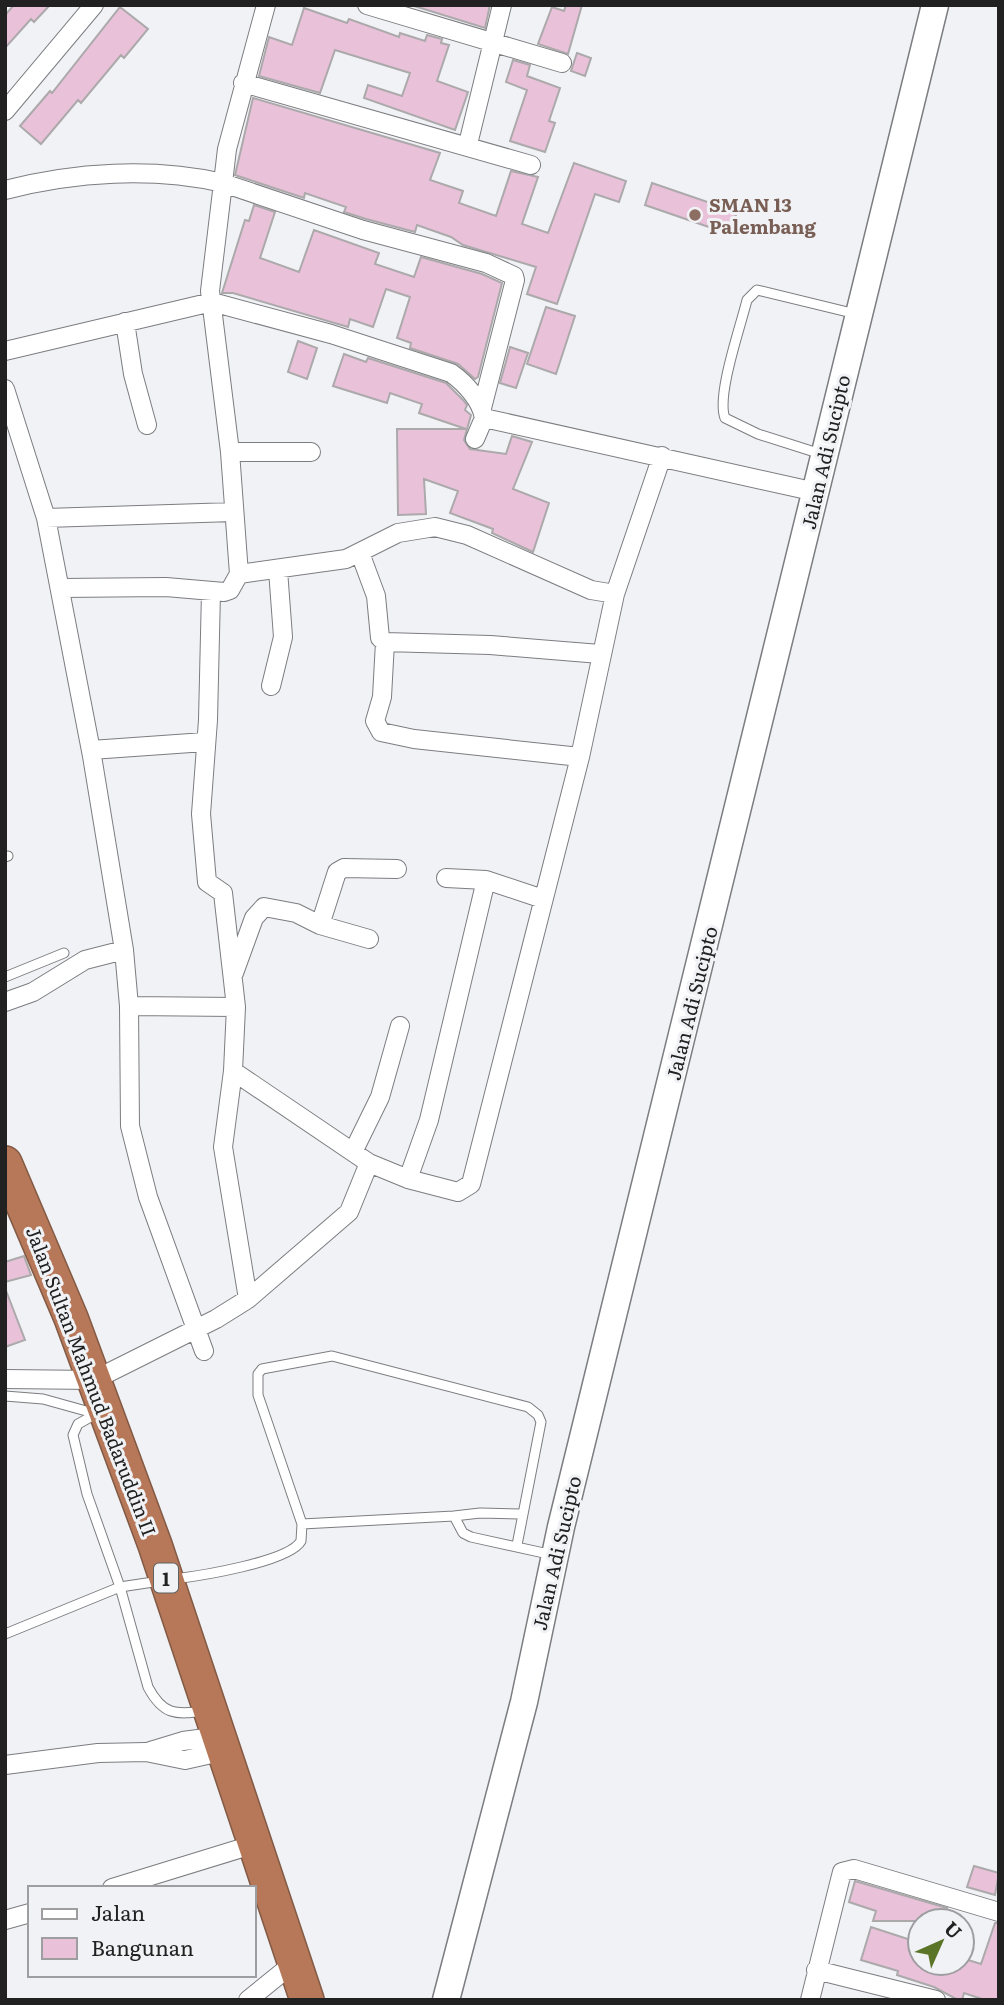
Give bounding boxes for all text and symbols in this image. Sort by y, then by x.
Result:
place label: SMAN 13 Palembang [709,190,816,240]
marker: SMAN 13 Palembang [687,207,703,223]
street label: Jalan Adi Sucipto [794,372,856,532]
street label: Jalan Adi Sucipto [658,923,724,1083]
street label: Jalan Sultan Mahmud Badaruddin II [20,1222,164,1540]
street label: Jalan Adi Sucipto [525,1473,587,1633]
road number: 1 [154,1563,178,1592]
legend [28,1886,256,1977]
text: Jalan [91,1896,145,1927]
north arrow [906,1907,976,1977]
text: U [939,1914,969,1944]
text: Bangunan [91,1931,194,1962]

